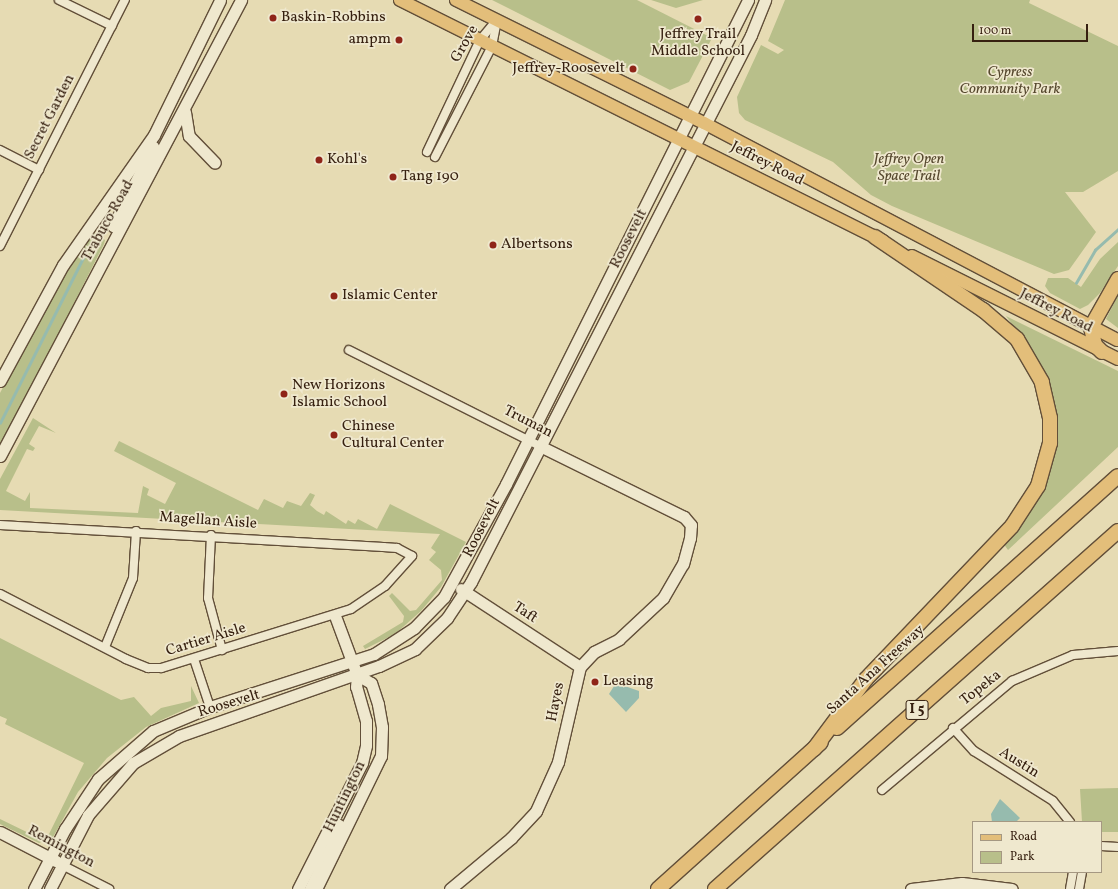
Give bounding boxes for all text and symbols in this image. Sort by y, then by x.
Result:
place label: Baskin-Robbins [281,9,386,27]
marker: Baskin-Robbins [268,13,278,23]
marker: Jeffrey Trail Middle School [693,14,703,24]
scale bar [974,16,1090,42]
street label: Grove [447,22,483,66]
text: 100 m [979,23,1011,39]
place label: Jeffrey Trail Middle School [651,25,745,60]
place label: ampm [348,31,391,49]
marker: ampm [394,35,404,45]
place label: Jeffrey-Roosevelt [512,60,625,78]
park label: Cypress Community Park [959,63,1061,98]
marker: Jeffrey-Roosevelt [628,64,638,74]
street label: Secret Garden [21,71,79,163]
street label: Jeffrey Road [727,138,807,190]
park label: Jeffrey Open Space Trail [874,150,944,185]
place label: Kohl's [327,151,367,169]
marker: Kohl's [314,155,324,165]
place label: Tang 190 [401,168,459,186]
marker: Tang 190 [388,172,398,182]
street label: Trabuco Road [78,177,138,265]
street label: Roosevelt [606,206,652,272]
place label: Albertsons [501,236,573,254]
marker: Albertsons [488,240,498,250]
street label: Jeffrey Road [1016,285,1096,337]
place label: Islamic Center [342,287,438,305]
marker: Islamic Center [329,291,339,301]
place label: New Horizons Islamic School [292,376,387,411]
marker: New Horizons Islamic School [279,389,289,399]
street label: Truman [500,402,556,442]
place label: Chinese Cultural Center [342,417,444,452]
marker: Chinese Cultural Center [329,430,339,440]
street label: Roosevelt [459,495,505,561]
street label: Magellan Aisle [159,509,257,533]
street label: Taft [509,598,541,628]
street label: Cartier Aisle [164,619,248,661]
street label: Santa Ana Freeway [823,621,929,719]
street label: Topeka [957,666,1005,710]
place label: Leasing [603,673,654,691]
marker: Leasing [590,677,600,687]
street label: Hayes [543,681,569,723]
street label: Roosevelt [196,686,262,722]
road number: I 5 [905,698,929,722]
street label: Austin [996,744,1042,782]
street label: Huntington [320,758,370,836]
legend [972,821,1102,873]
street label: Remington [24,822,98,872]
text: Road [1010,829,1037,845]
text: Park [1010,849,1035,865]

